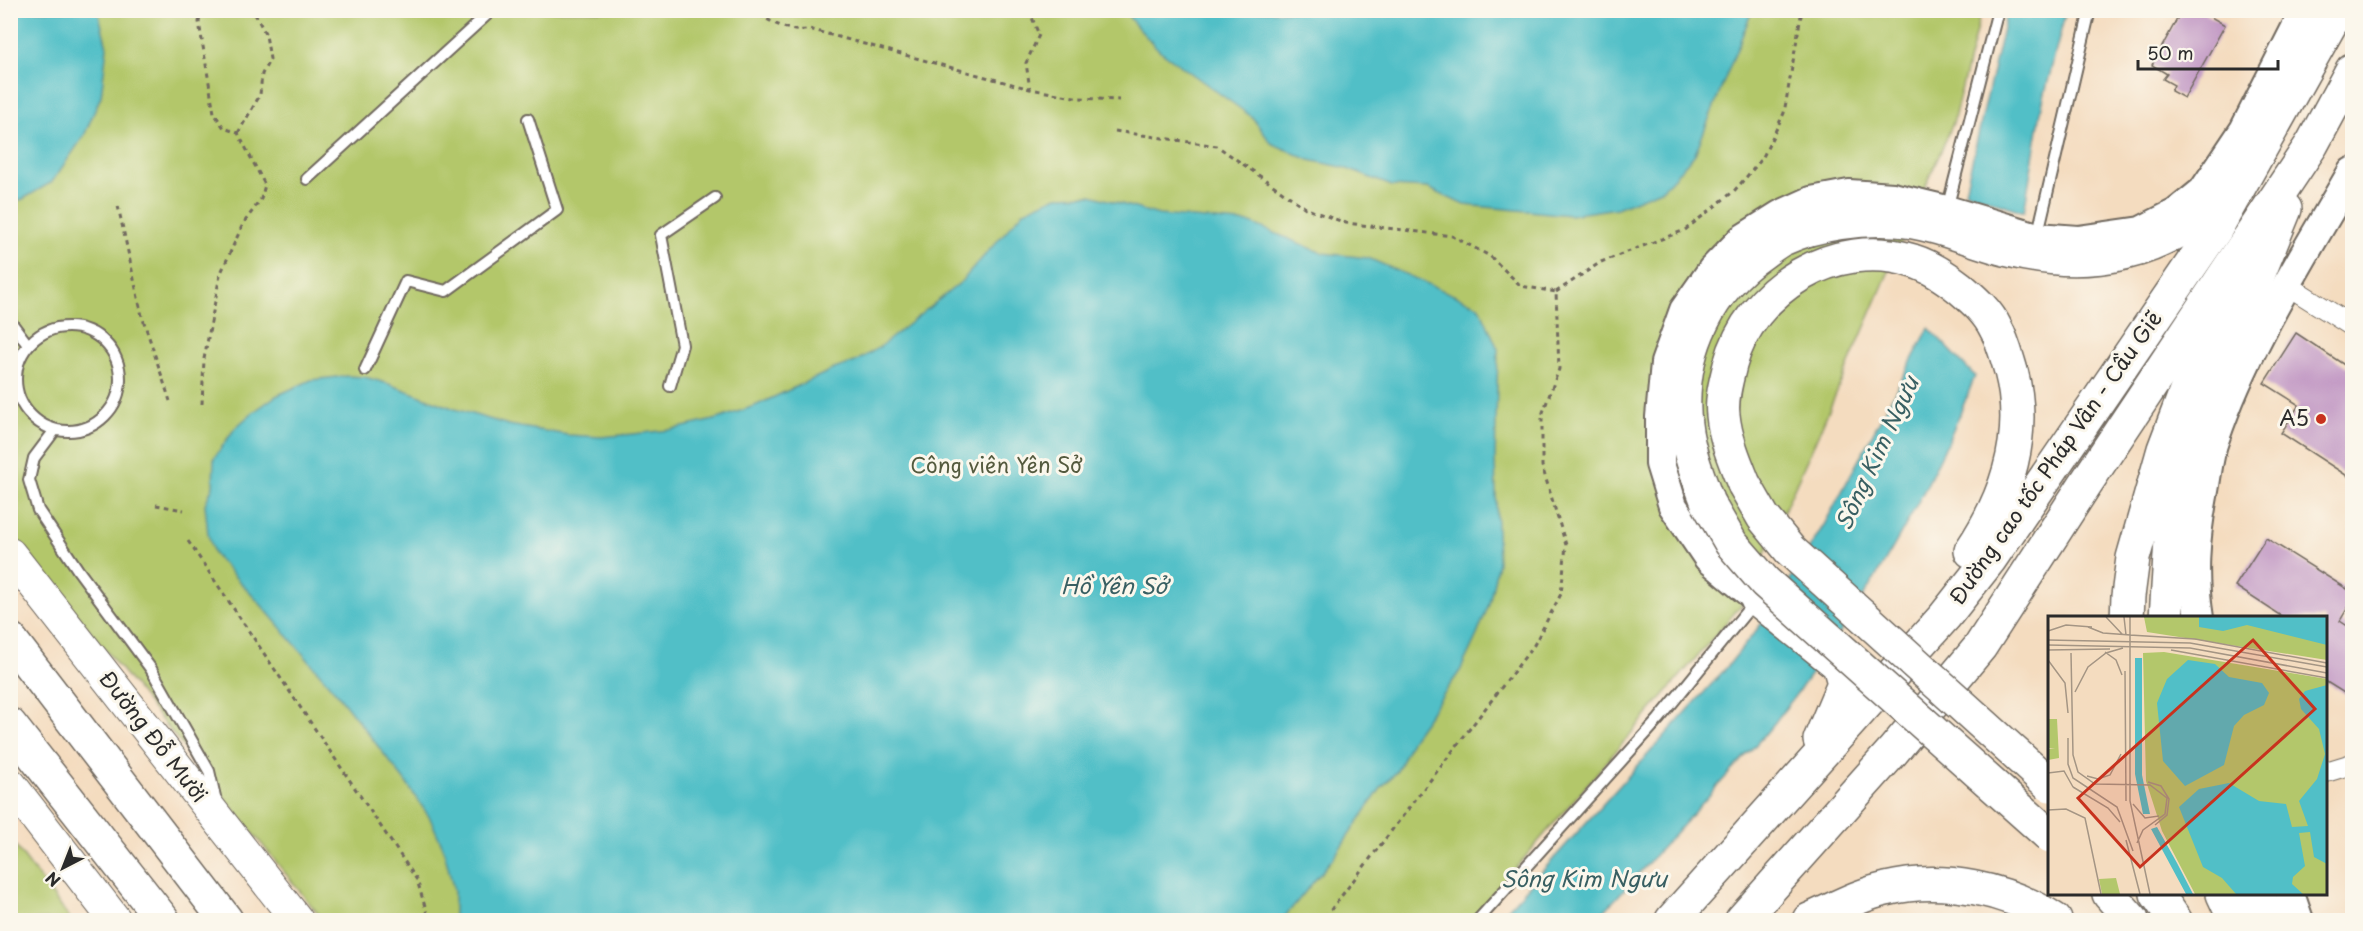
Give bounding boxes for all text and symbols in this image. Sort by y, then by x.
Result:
scale bar [2138,33,2278,71]
text: 50 m [2147,39,2194,66]
street label: Đường cao tốc Pháp Vân - Cầu Giẽ [1940,303,2168,610]
water label: Sông Kim Ngưu [1826,369,1926,535]
place label: A5 [2279,401,2309,433]
marker: A5 [2314,412,2328,426]
park label: Công viên Yên Sở [910,448,1083,480]
water label: Hồ Yên Sở [1061,568,1171,601]
inset map [2048,616,2327,895]
street label: Đường Đỗ Mười [93,663,216,808]
north arrow [33,838,93,898]
water label: Sông Kim Ngưu [1501,861,1669,894]
text: N [40,867,65,893]

